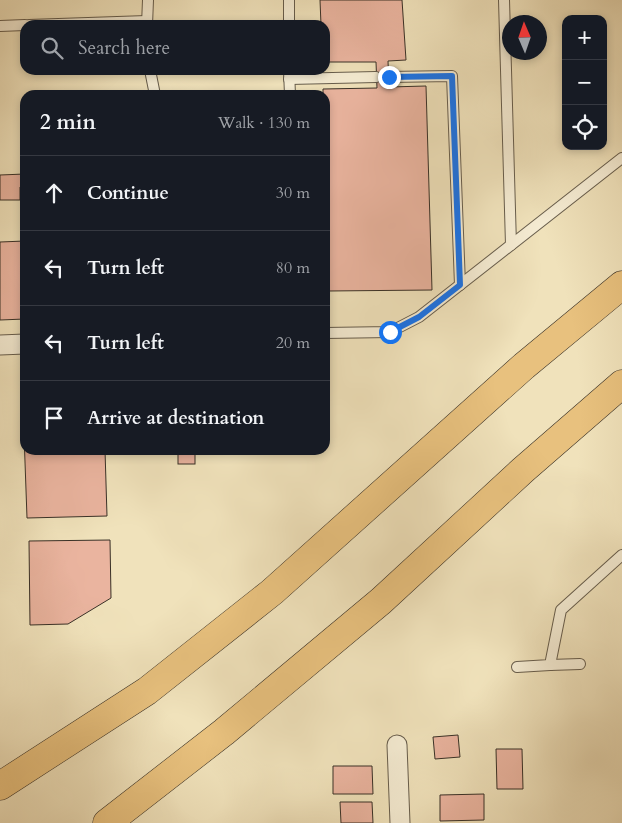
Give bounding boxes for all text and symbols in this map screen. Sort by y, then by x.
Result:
north arrow [502,15,547,60]
map controls [562,15,607,150]
button: + [562,15,607,60]
search box [20,20,330,75]
icon: search [38,34,66,62]
text: Search here [78,35,170,61]
button: − [562,60,607,105]
route end [378,66,401,89]
button: locate [562,105,607,150]
text: 2 min [40,108,96,137]
text: Walk · 130 m [218,112,310,134]
icon: ahead [40,179,68,207]
text: Continue [87,180,169,206]
text: 30 m [276,182,310,204]
icon: left [40,254,68,282]
text: Turn left [87,255,164,281]
text: 80 m [276,257,310,279]
route start [379,321,402,344]
icon: left [40,329,68,357]
text: Turn left [87,330,164,356]
text: 20 m [276,332,310,354]
icon: arrive [40,404,68,432]
text: Arrive at destination [87,405,264,431]

